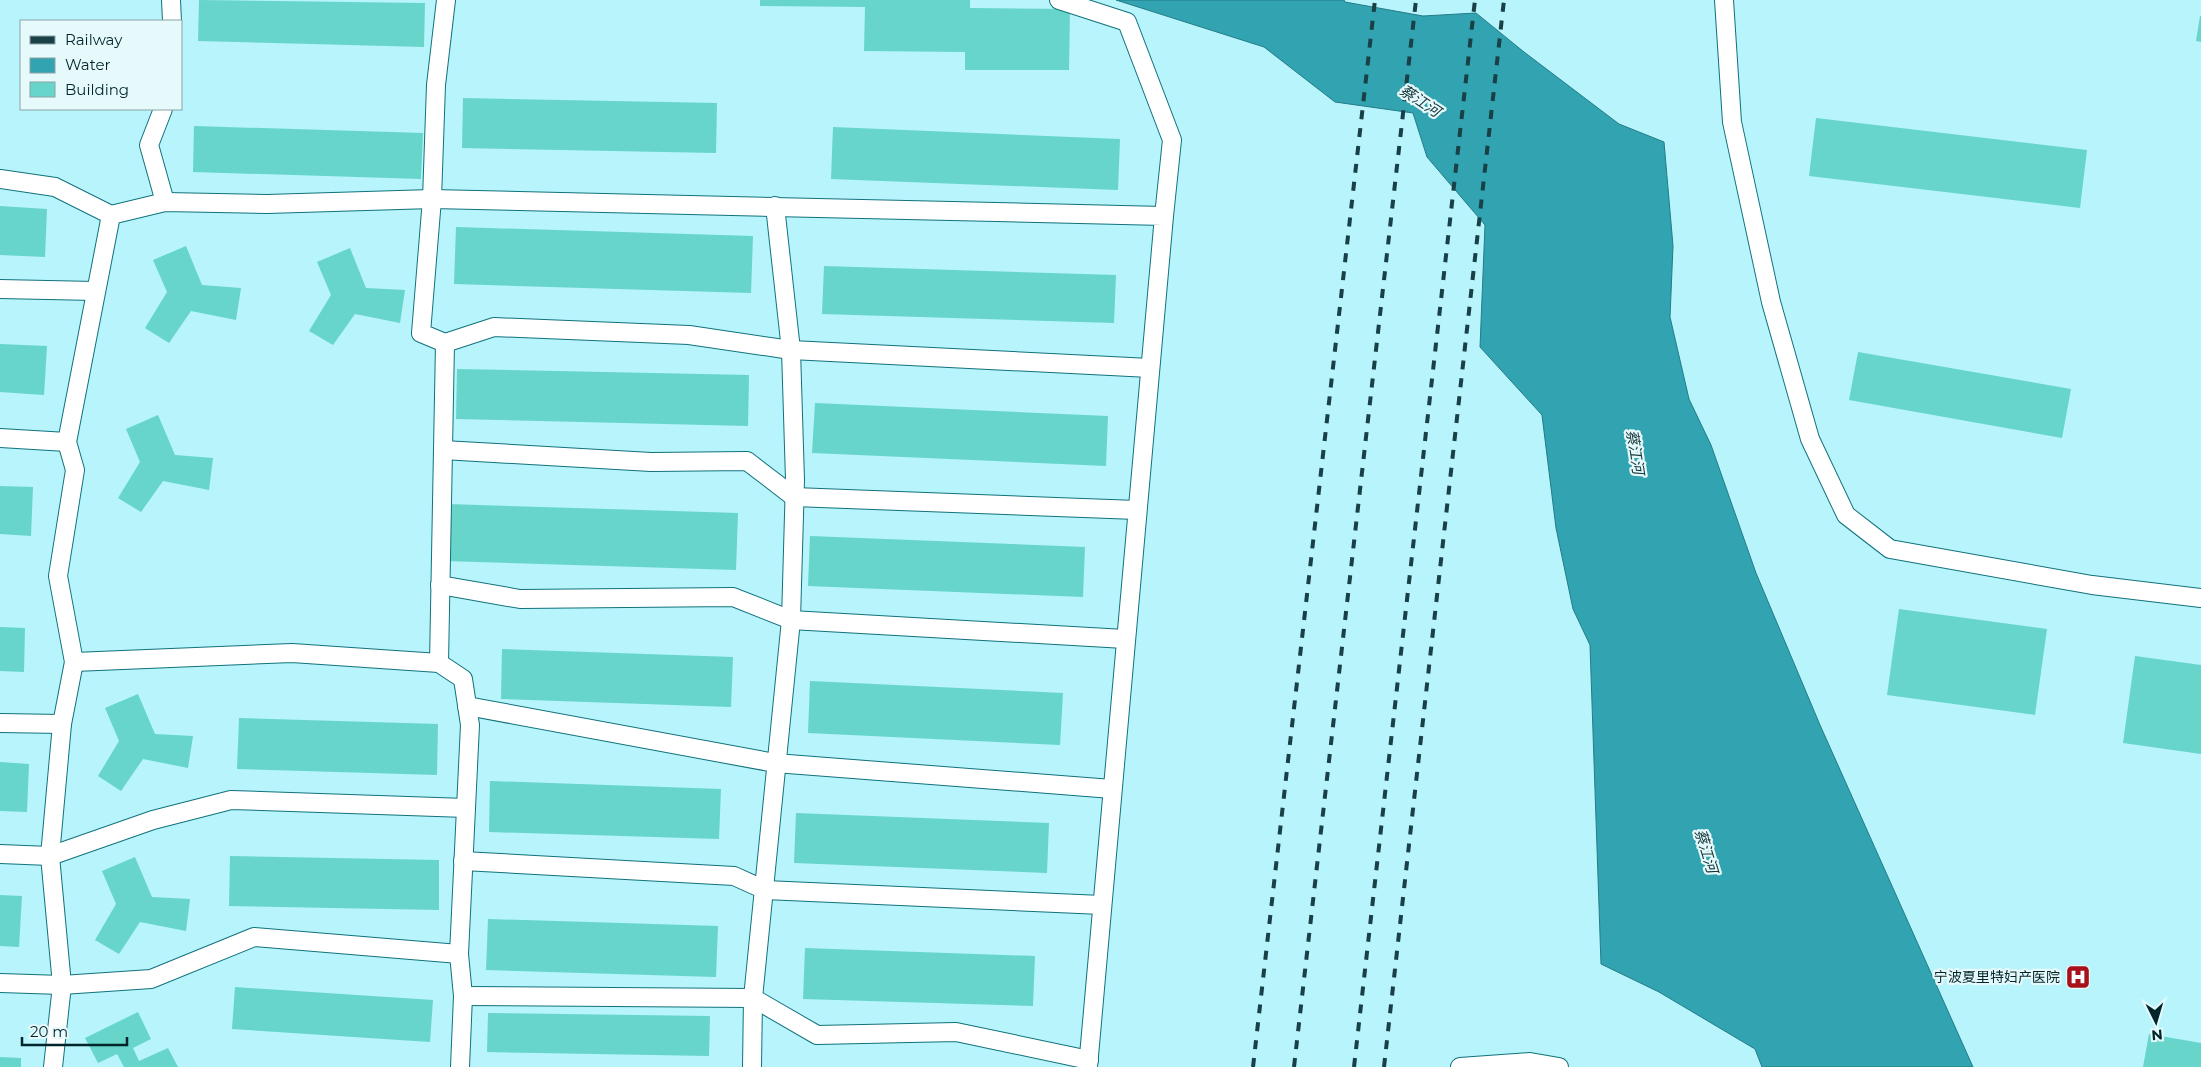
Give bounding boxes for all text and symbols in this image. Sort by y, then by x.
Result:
legend [20,20,182,110]
text: Railway [65,30,123,49]
text: Water [65,55,111,74]
text: Building [65,80,129,99]
water label: 蔡江河 [1396,80,1447,122]
water label: 蔡江河 [1623,428,1649,479]
water label: 蔡江河 [1691,827,1723,878]
hospital icon: 宁波夏里特妇产医院 [2065,964,2091,990]
place label: 宁波夏里特妇产医院 [1934,968,2060,986]
north arrow [2131,997,2181,1047]
scale bar [22,1014,128,1046]
text: 20 m [30,1022,68,1041]
text: N [2151,1025,2164,1044]

